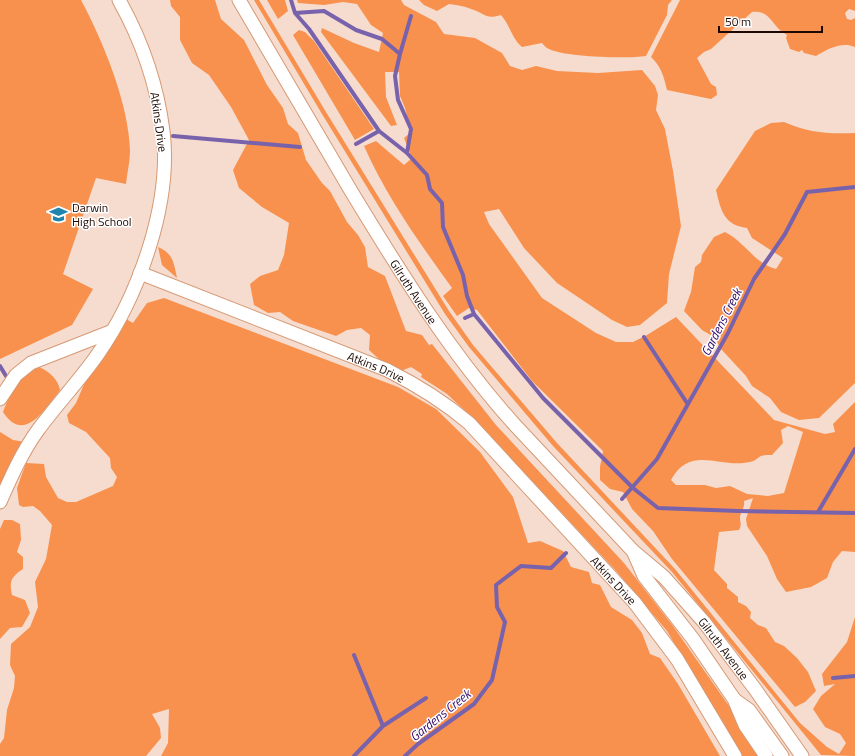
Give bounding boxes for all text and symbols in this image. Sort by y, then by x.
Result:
scale bar [719,8,822,34]
text: 50 m [725,12,751,31]
street label: Atkins Drive [145,91,173,153]
place label: Darwin High School [72,198,132,231]
school or university icon: Darwin High School [49,204,69,224]
street label: Gilruth Avenue [386,255,442,328]
water label: Gardens Creek [695,283,748,359]
street label: Atkins Drive [345,346,408,387]
street label: Atkins Drive [586,551,641,609]
street label: Gilruth Avenue [694,613,754,684]
water label: Gardens Creek [405,683,477,746]

